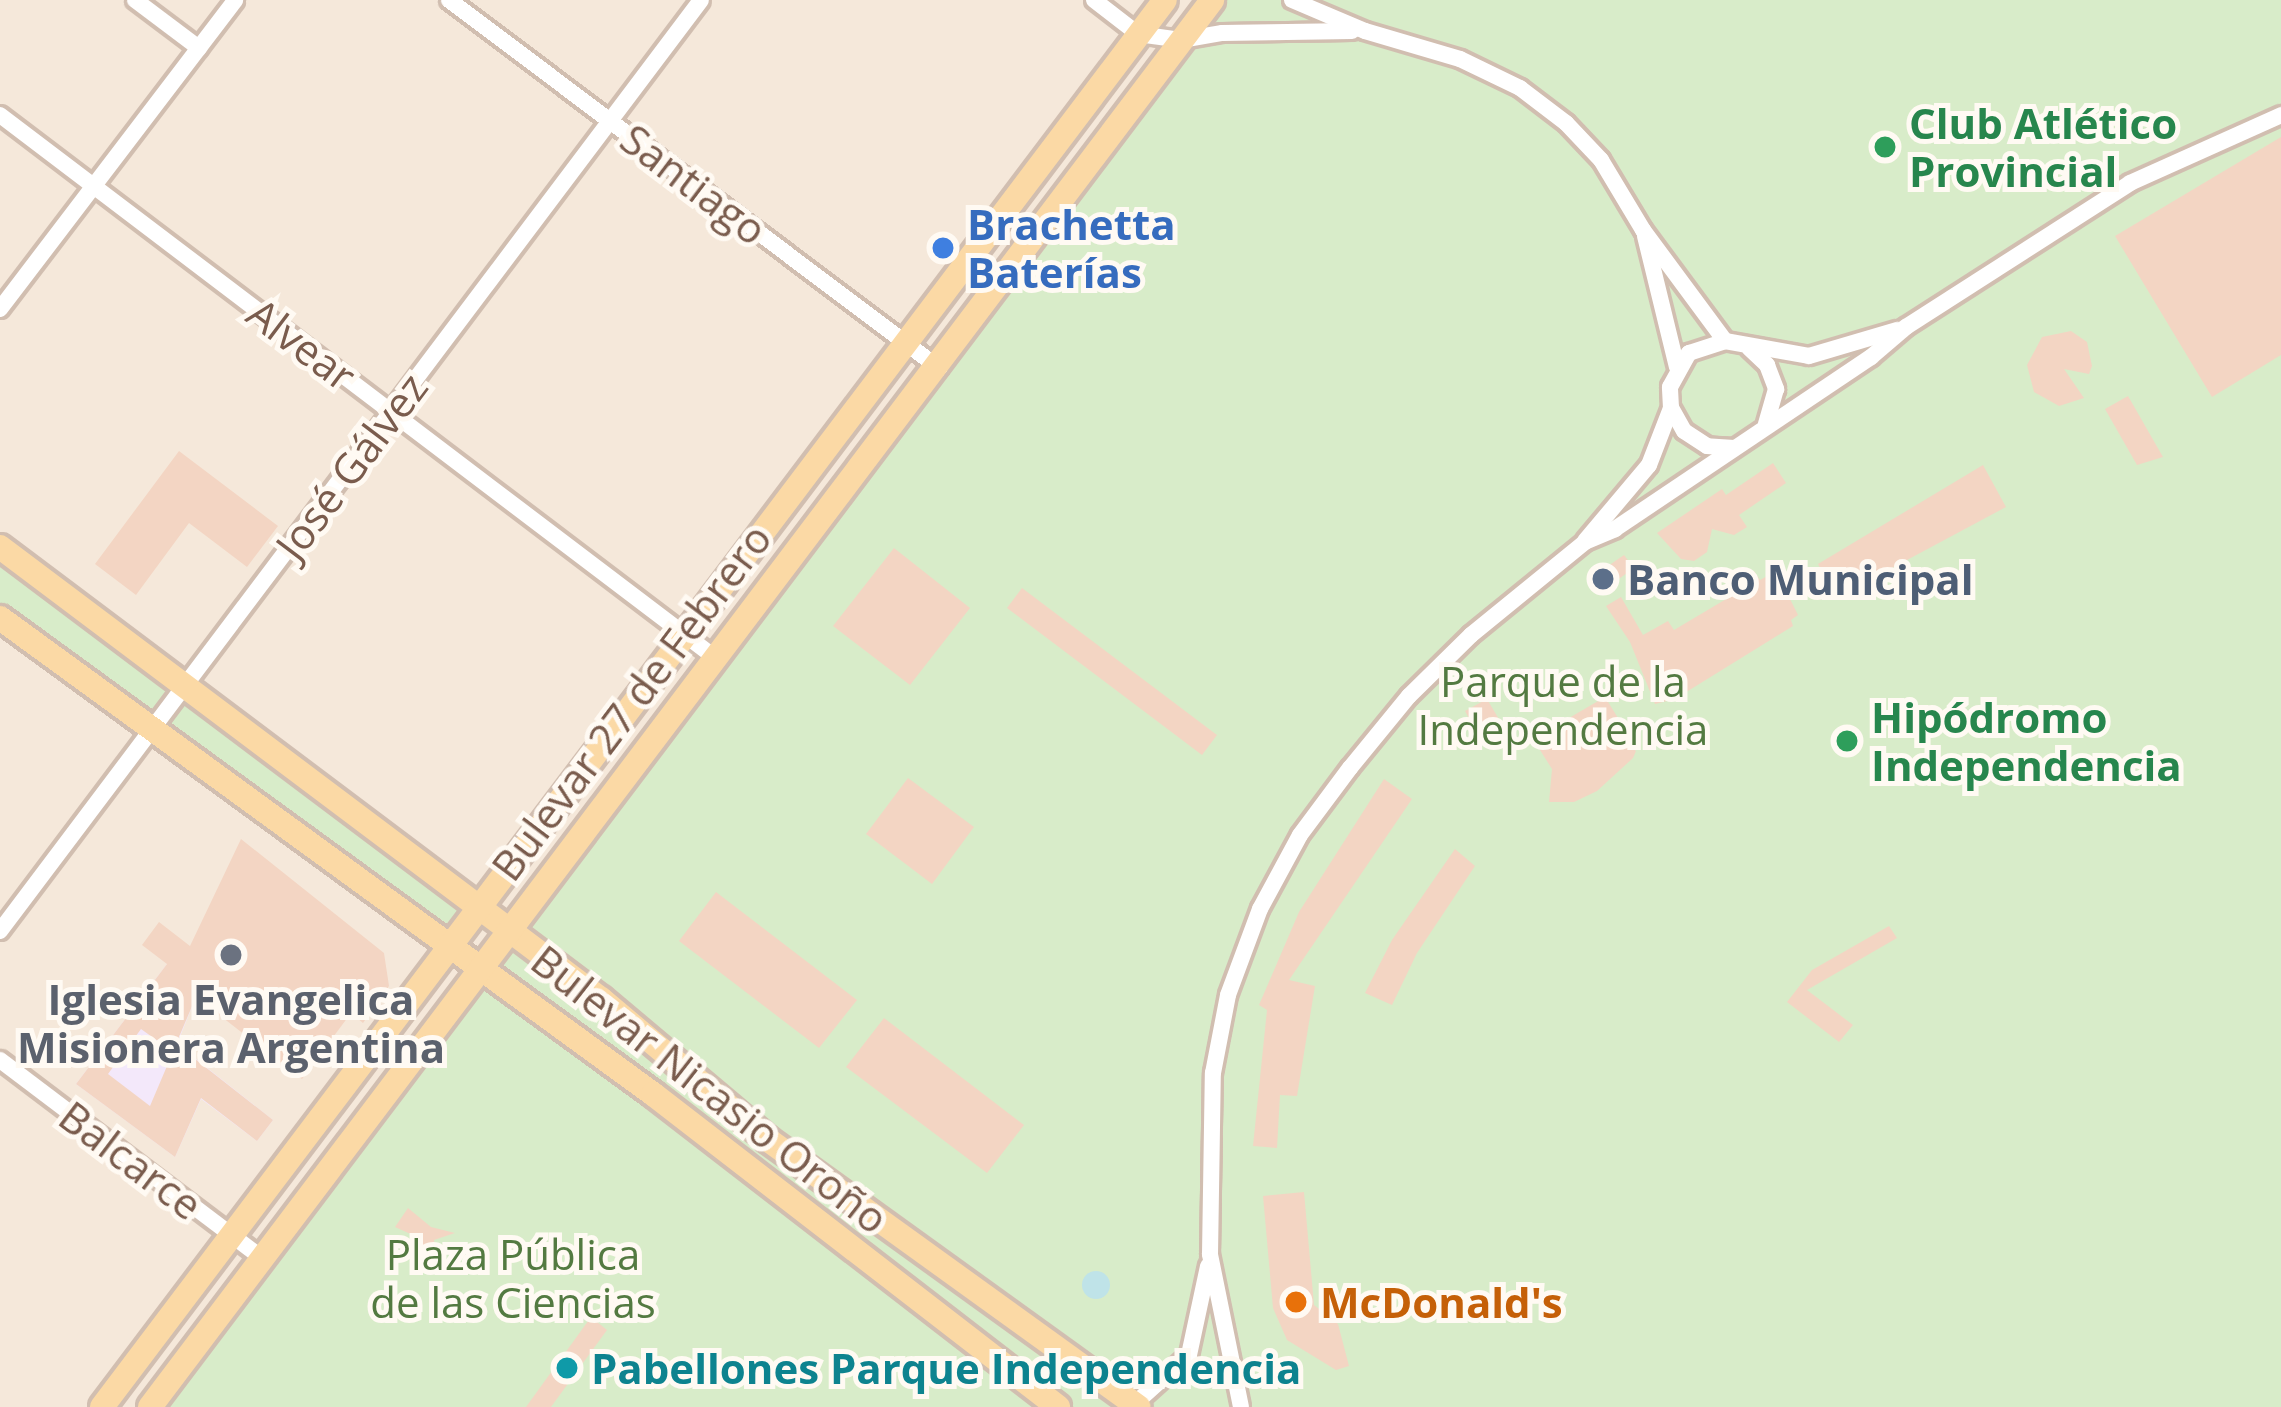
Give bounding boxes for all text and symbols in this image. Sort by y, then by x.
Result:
place label: Club Atlético Provincial [1909,98,2177,196]
street label: Santiago [611,113,777,255]
marker: Club Atlético Provincial [1872,134,1898,160]
place label: Brachetta Baterías [967,199,1176,298]
marker: Brachetta Baterías [930,235,956,261]
street label: Alvear [238,287,366,401]
street label: José Gálvez [265,363,437,569]
street label: Bulevar 27 de Febrero [481,514,781,890]
place label: Banco Municipal [1627,554,1974,604]
marker: Banco Municipal [1590,566,1616,592]
park label: Parque de la Independencia [1418,656,1708,754]
place label: Hipódromo Independencia [1871,692,2182,790]
marker: Hipódromo Independencia [1834,728,1860,754]
street label: Bulevar Nicasio Oroño [522,934,898,1244]
marker: Iglesia Evangelica Misionera Argentina [218,942,244,968]
place label: Iglesia Evangelica Misionera Argentina [17,974,445,1072]
street label: Balcarce [50,1090,212,1230]
park label: Plaza Pública de las Ciencias [370,1229,656,1328]
place label: McDonald's [1320,1277,1563,1327]
marker: McDonald's [1283,1289,1309,1315]
place label: Pabellones Parque Independencia [591,1343,1301,1393]
marker: Pabellones Parque Independencia [554,1355,580,1381]

